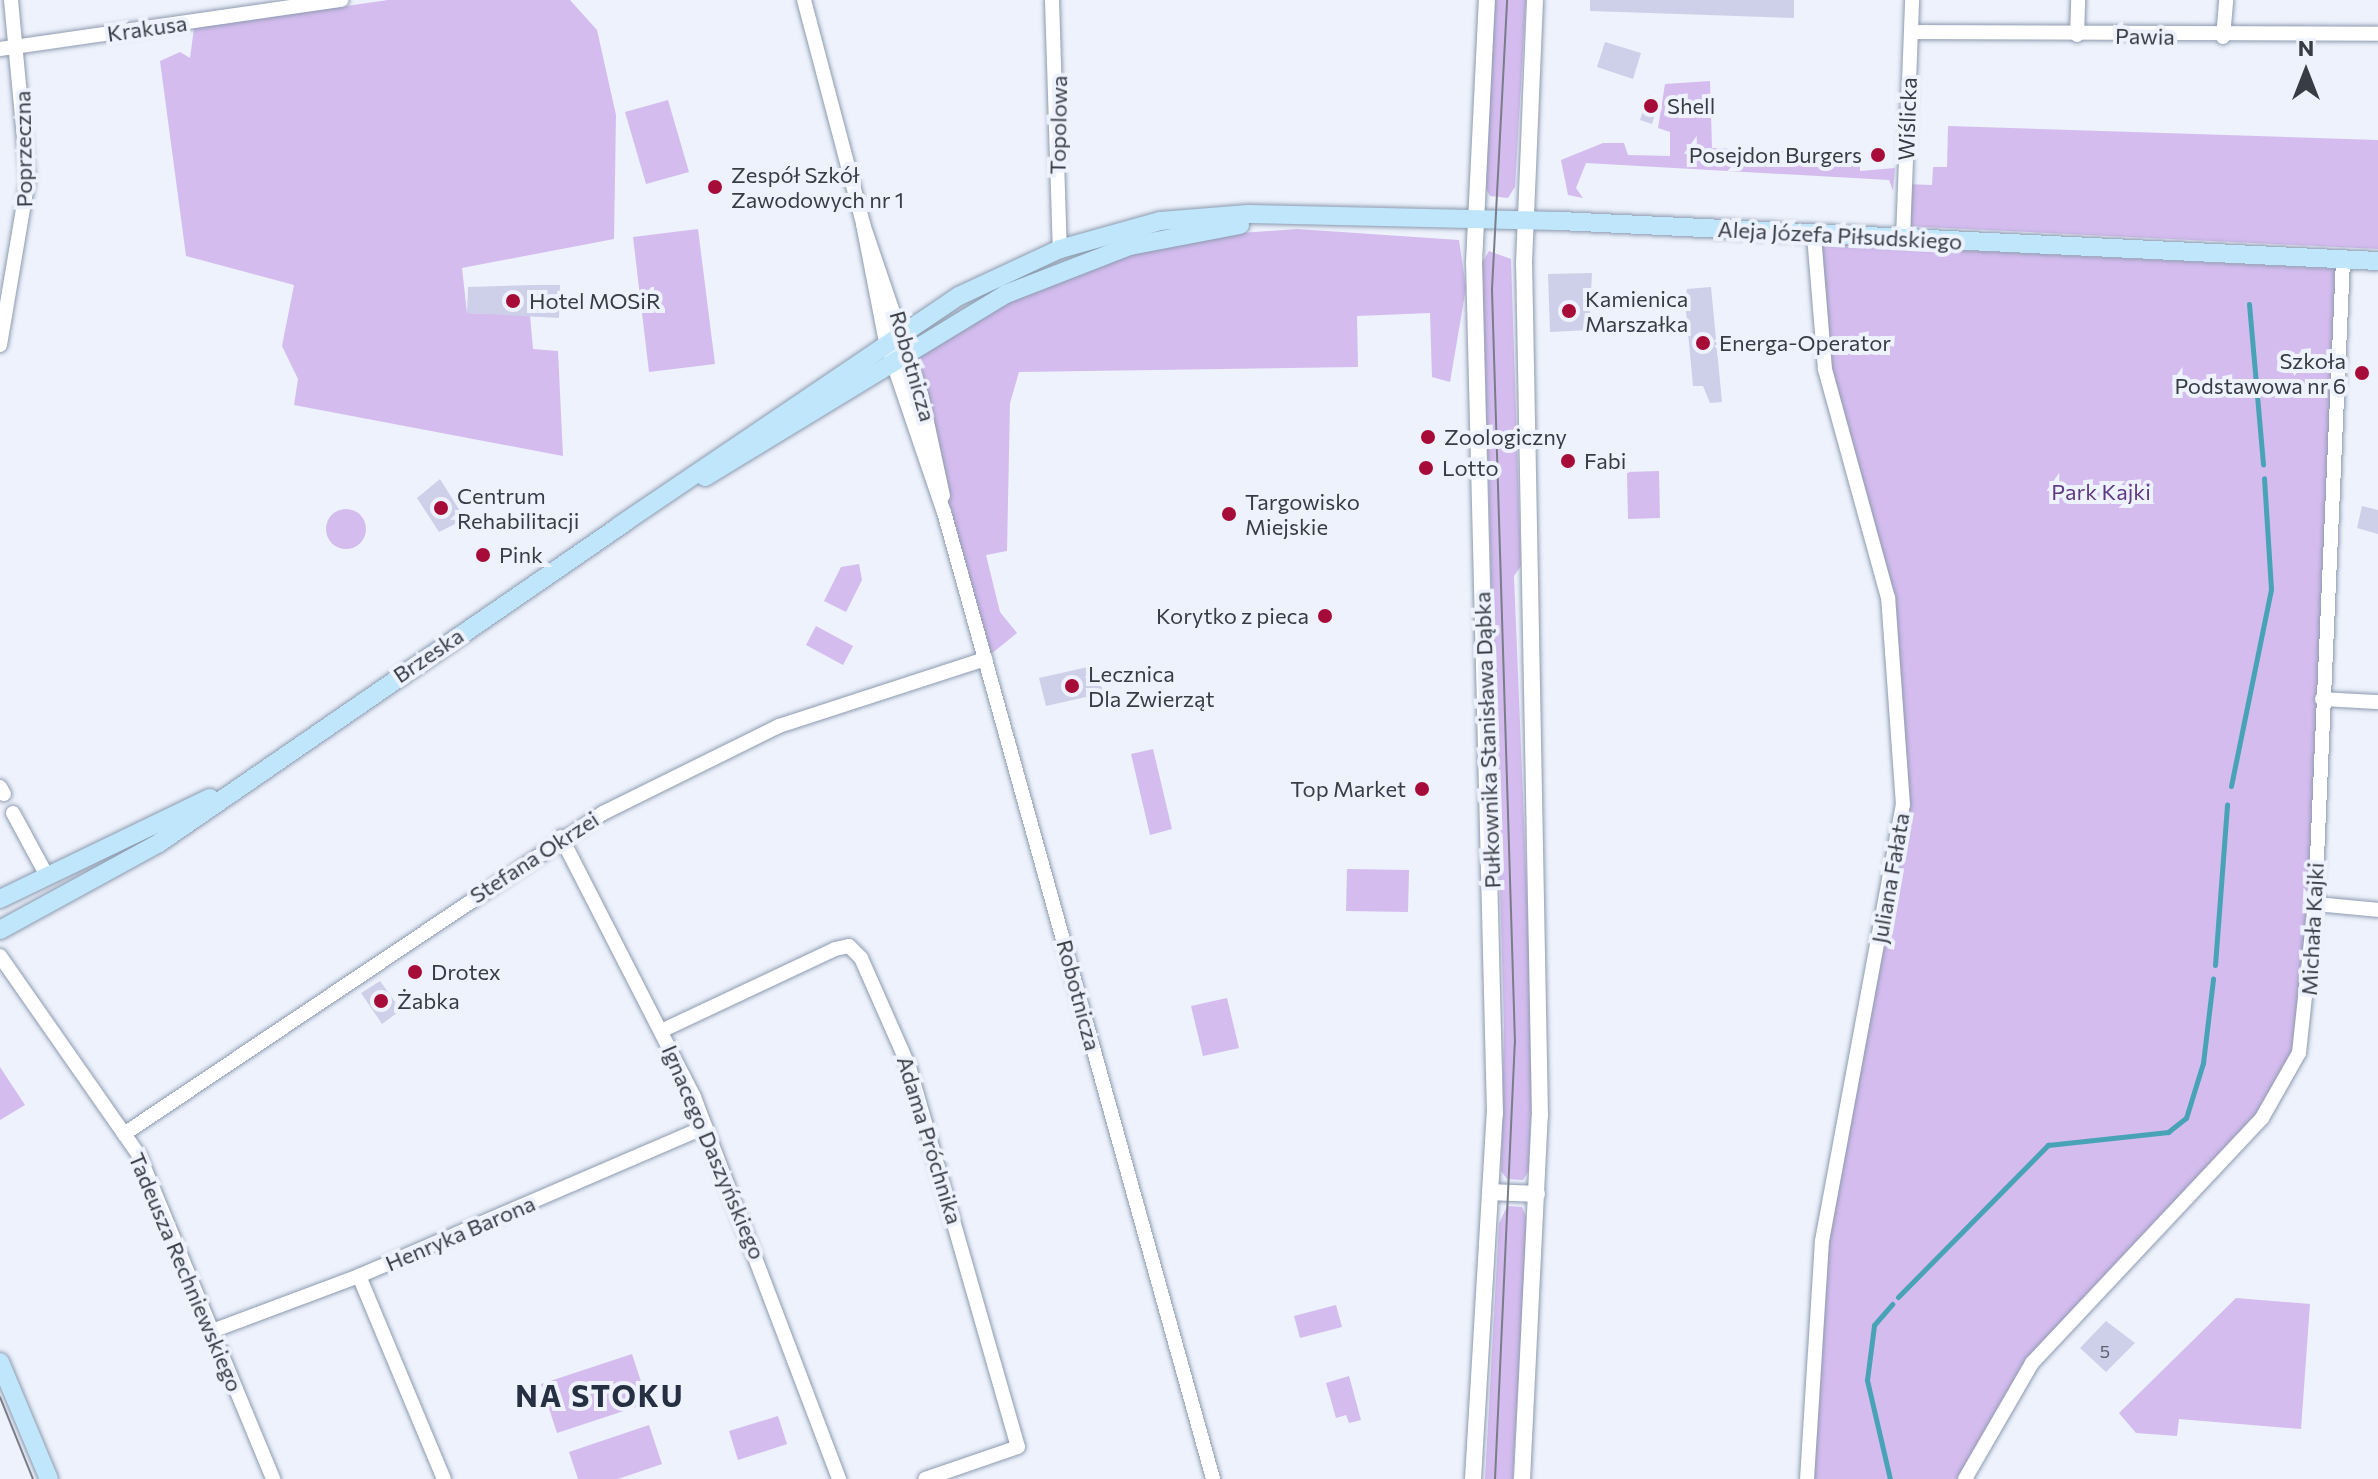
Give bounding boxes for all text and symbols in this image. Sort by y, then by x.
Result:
street label: Krakusa [105,9,189,47]
street label: Pawia [2115,22,2175,50]
north arrow [2266,32,2346,112]
text: N [2298,34,2314,61]
street label: Topolowa [1044,75,1072,175]
street label: Wiślicka [1892,77,1922,161]
street label: Poprzeczna [9,90,37,208]
place label: Shell [1667,93,1715,119]
marker: Shell [1642,97,1660,115]
place label: Posejdon Burgers [1689,142,1862,168]
marker: Posejdon Burgers [1869,146,1887,164]
place label: Zespół Szkół Zawodowych nr 1 [731,161,904,212]
marker: Zespół Szkół Zawodowych nr 1 [706,178,724,196]
street label: Aleja Józefa Piłsudskiego [1717,215,1963,255]
place label: Kamienica Marszałka [1585,285,1688,336]
place label: Hotel MOSiR [529,288,661,314]
marker: Hotel MOSiR [504,292,522,310]
marker: Kamienica Marszałka [1560,302,1578,320]
street label: Robotnicza [885,308,941,424]
place label: Energa-Operator [1719,330,1891,356]
marker: Energa-Operator [1694,334,1712,352]
place label: Szkoła Podstawowa nr 6 [2174,347,2346,398]
marker: Szkoła Podstawowa nr 6 [2353,364,2371,382]
place label: Zoologiczny [1444,424,1567,450]
marker: Zoologiczny [1419,428,1437,446]
place label: Fabi [1584,448,1626,474]
marker: Fabi [1559,452,1577,470]
place label: Lotto [1442,455,1499,481]
marker: Lotto [1417,459,1435,477]
park label: Park Kajki [2051,479,2151,505]
place label: Centrum Rehabilitacji [457,482,579,534]
place label: Targowisko Miejskie [1245,488,1360,540]
marker: Centrum Rehabilitacji [432,499,450,517]
marker: Targowisko Miejskie [1220,505,1238,523]
place label: Pink [499,542,543,568]
marker: Pink [474,546,492,564]
street label: Pułkownika Stanisława Dąbka [1469,591,1505,889]
place label: Korytko z pieca [1156,603,1309,629]
marker: Korytko z pieca [1316,607,1334,625]
street label: Brzeska [388,622,468,688]
place label: Lecznica Dla Zwierząt [1088,660,1215,712]
marker: Lecznica Dla Zwierząt [1063,677,1081,695]
place label: Top Market [1290,776,1406,802]
marker: Top Market [1413,780,1431,798]
street label: Stefana Okrzei [465,806,603,908]
street label: Juliana Fałata [1866,811,1914,945]
street label: Michała Kajki [2295,862,2329,996]
street label: Robotnicza [1052,937,1106,1053]
place label: Drotex [431,959,501,985]
marker: Drotex [406,963,424,981]
place label: Żabka [397,988,460,1014]
marker: Żabka [372,992,390,1010]
street label: Ignacego Daszyńskiego [657,1041,771,1263]
street label: Adama Próchnika [892,1053,968,1227]
street label: Tadeusza Rechniewskiego [124,1148,248,1396]
street label: Henryka Barona [381,1190,539,1276]
house number: 5 [2100,1340,2110,1362]
district label: NA STOKU [515,1377,685,1413]

